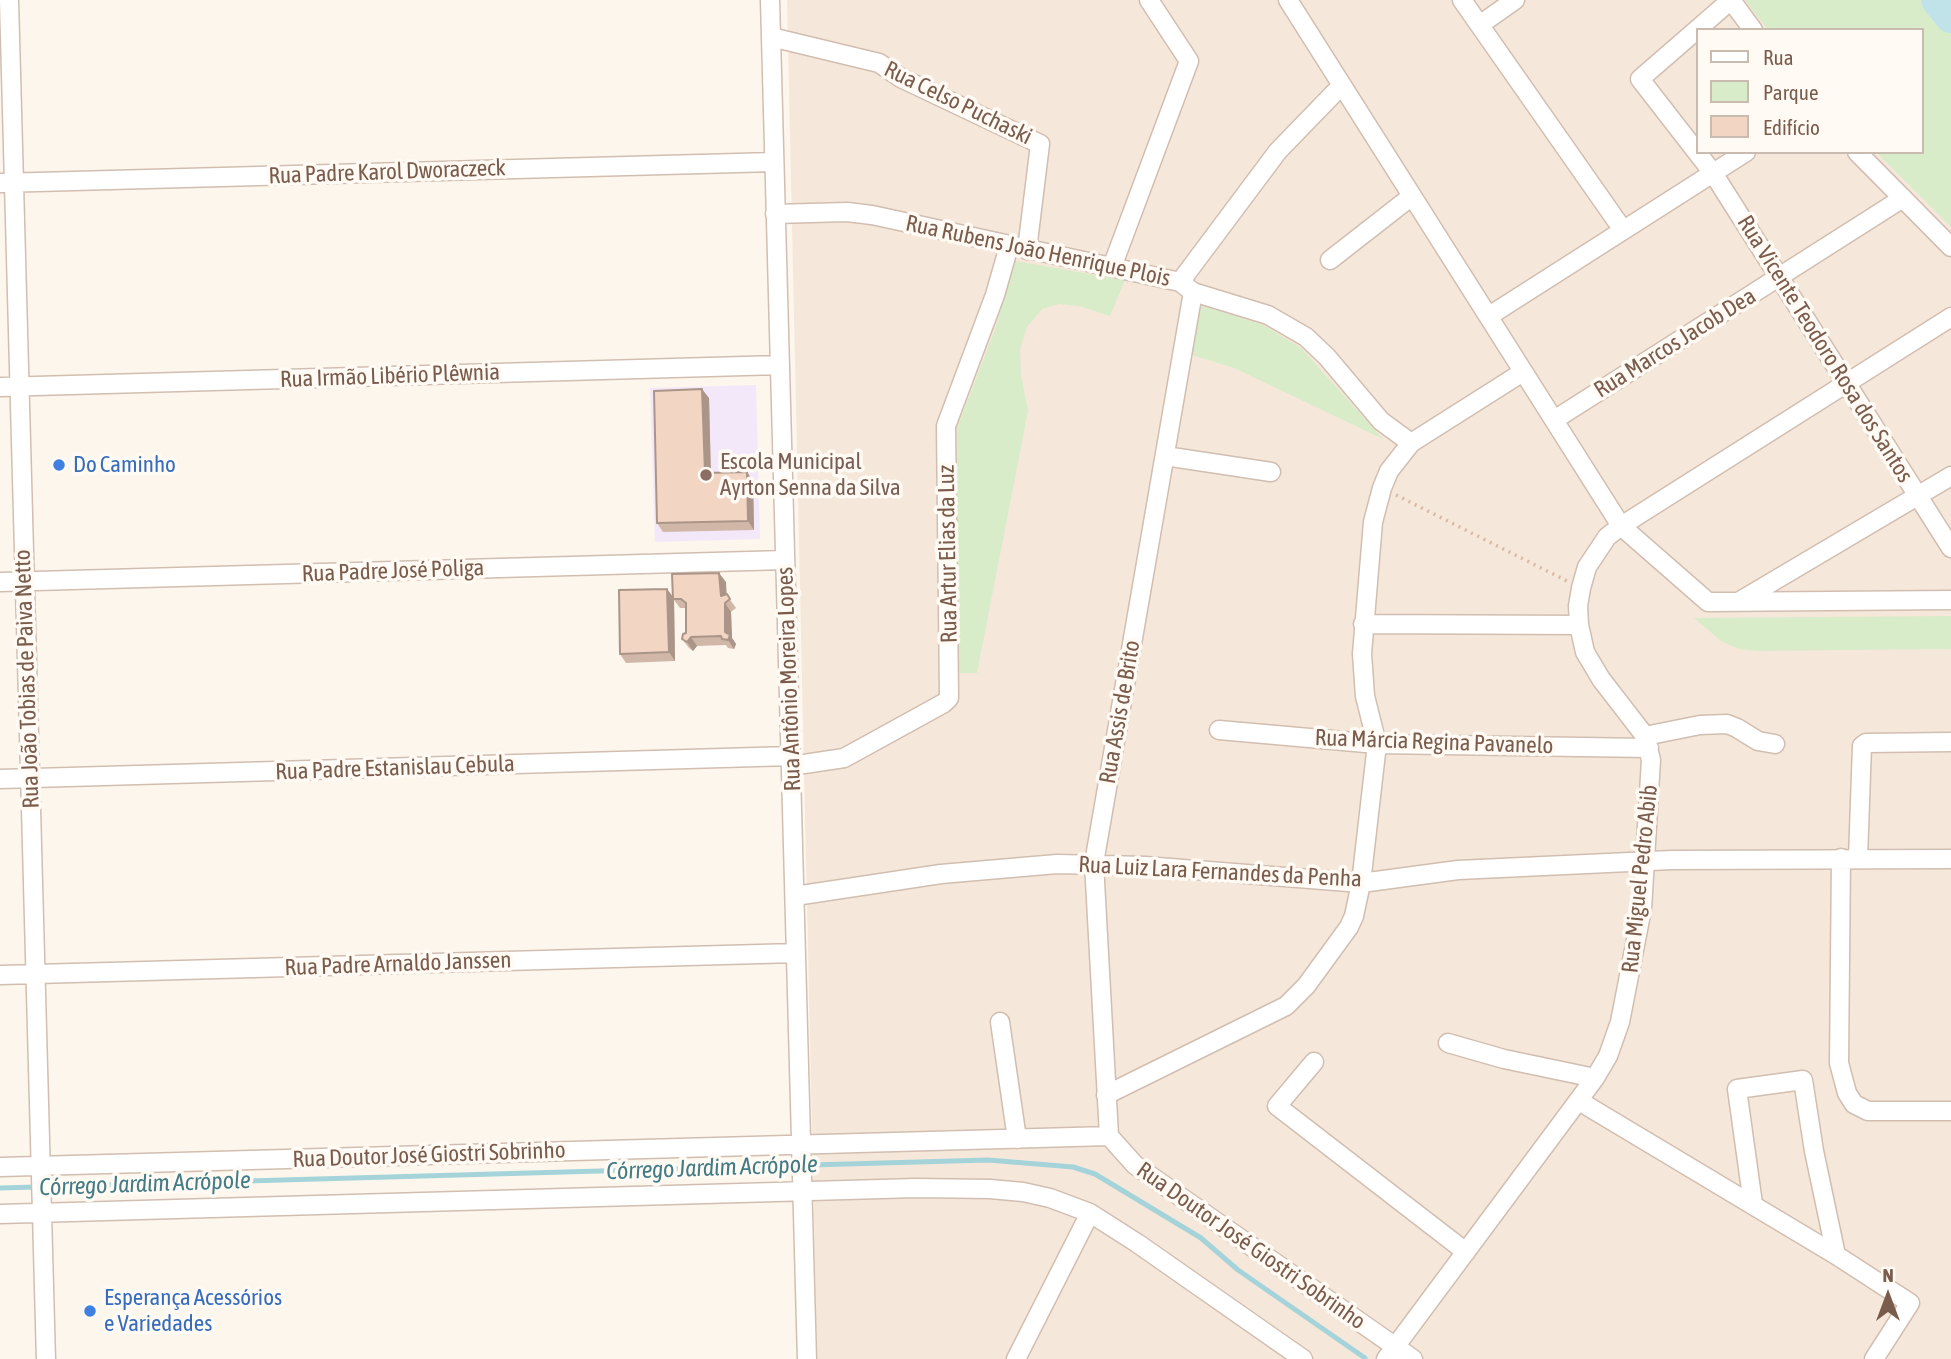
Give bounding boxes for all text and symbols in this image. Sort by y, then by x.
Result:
legend [1696,28,1923,154]
text: Rua [1763,45,1793,69]
street label: Rua Celso Puchaski [880,55,1036,151]
text: Parque [1763,80,1818,104]
text: Edifício [1763,115,1820,139]
street label: Rua Padre Karol Dworaczeck [268,154,506,190]
street label: Rua Rubens João Henrique Plois [903,209,1173,293]
street label: Rua Vicente Teodoro Rosa dos Santos [1731,210,1919,488]
street label: Rua Marcos Jacob Dea [1589,282,1761,404]
street label: Rua Irmão Libério Plêwnia [280,358,500,394]
place label: Escola Municipal Ayrton Senna da Silva [720,448,901,502]
place label: Do Caminho [73,451,176,479]
marker: Do Caminho [51,457,67,473]
street label: Rua Artur Elias da Luz [933,465,963,643]
marker: Escola Municipal Ayrton Senna da Silva [698,467,714,483]
street label: Rua João Tobias de Paiva Netto [9,549,45,809]
street label: Rua Padre José Poliga [301,554,485,588]
street label: Rua Antônio Moreira Lopes [771,566,807,792]
street label: Rua Assis de Brito [1094,638,1146,786]
street label: Rua Márcia Regina Pavanelo [1314,724,1554,760]
street label: Rua Padre Estanislau Cebula [275,750,515,786]
street label: Rua Miguel Pedro Abib [1616,783,1664,975]
street label: Rua Luiz Lara Fernandes da Penha [1078,851,1362,893]
street label: Rua Padre Arnaldo Janssen [284,946,512,982]
street label: Rua Doutor José Giostri Sobrinho [292,1136,566,1174]
water label: Córrego Jardim Acrópole [606,1150,818,1186]
street label: Rua Doutor José Giostri Sobrinho [1131,1156,1371,1336]
water label: Córrego Jardim Acrópole [39,1166,251,1202]
north arrow [1853,1261,1923,1331]
text: N [1882,1264,1894,1286]
place label: Esperança Acessórios e Variedades [104,1284,282,1338]
marker: Esperança Acessórios e Variedades [82,1303,98,1319]

